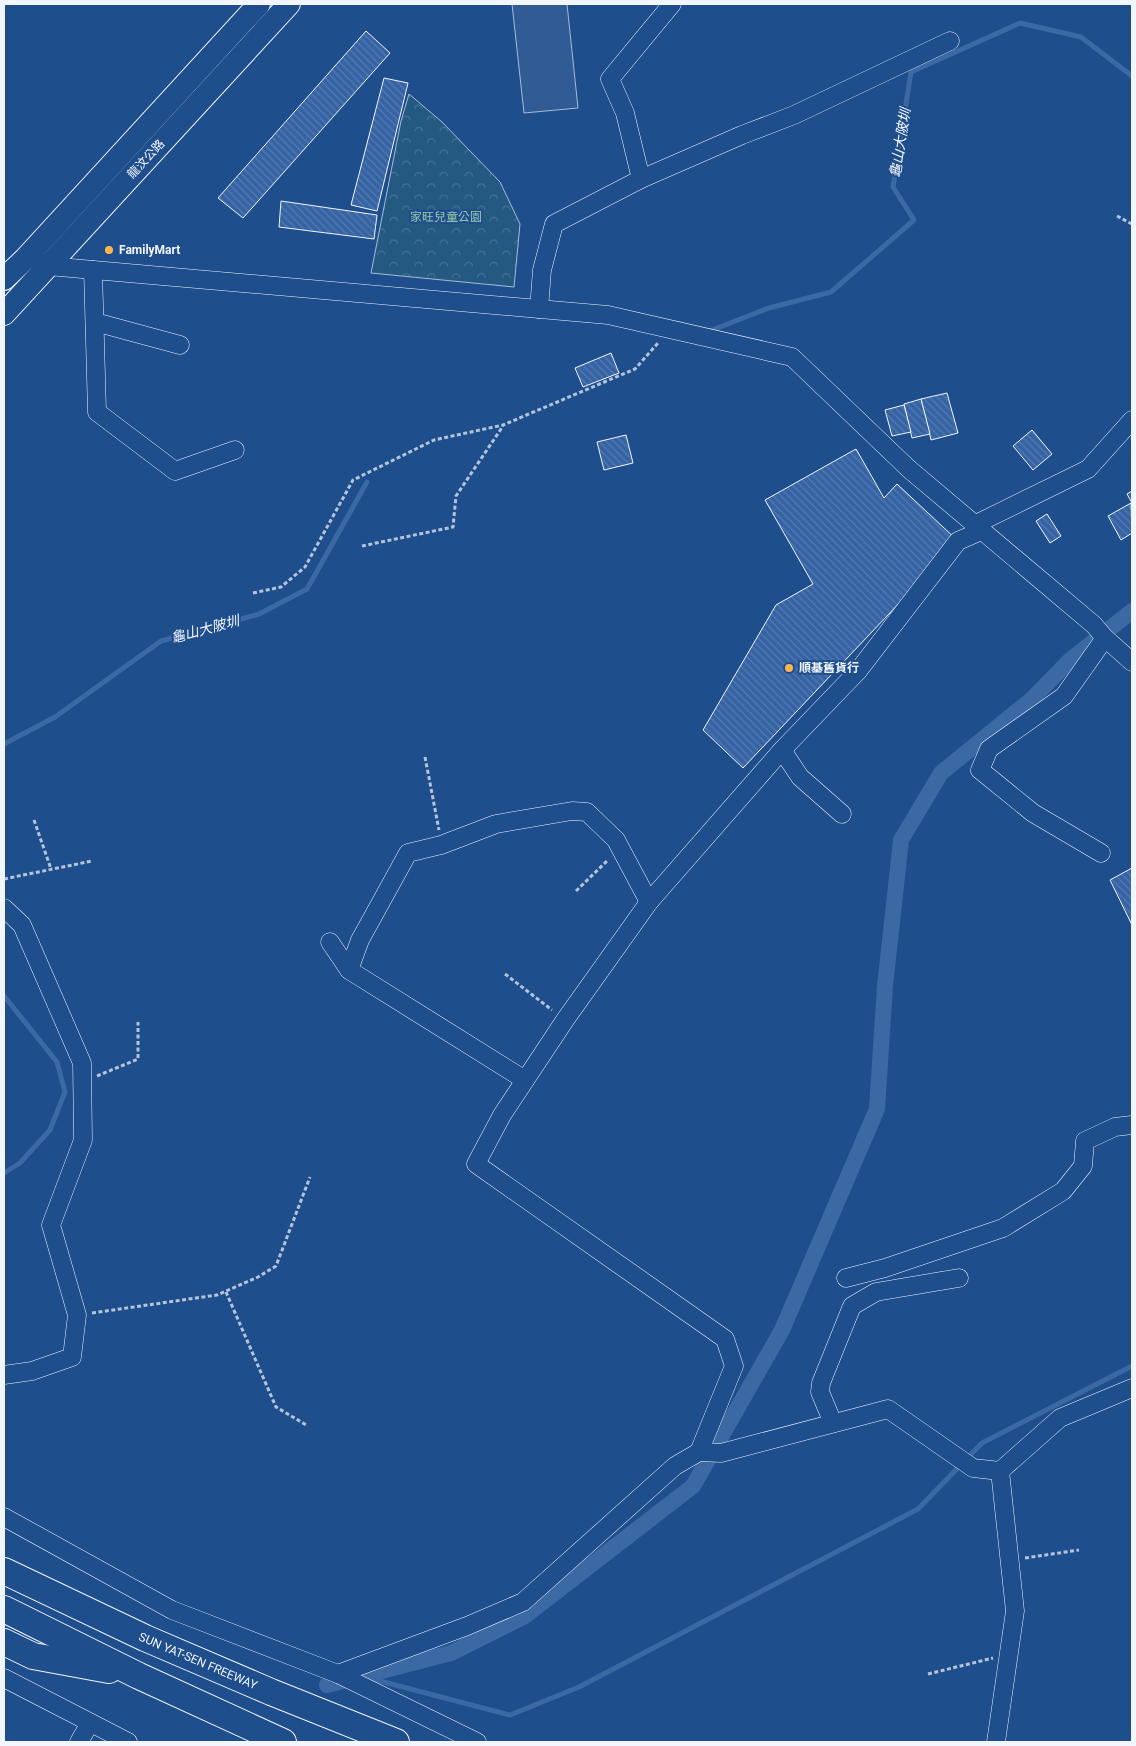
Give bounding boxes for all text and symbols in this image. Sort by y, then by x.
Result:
water label: 龜山大陂圳 [887,105,914,179]
street label: 龍汶公路 [125,137,167,181]
park label: 家旺兒童公園 [410,210,482,224]
place label: FamilyMart [119,243,180,257]
marker: FamilyMart [103,244,115,256]
water label: 龜山大陂圳 [169,612,243,646]
place label: 順基舊貨行 [799,661,859,675]
marker: 順基舊貨行 [783,662,795,674]
street label: SUN YAT-SEN FREEWAY [137,1630,260,1693]

